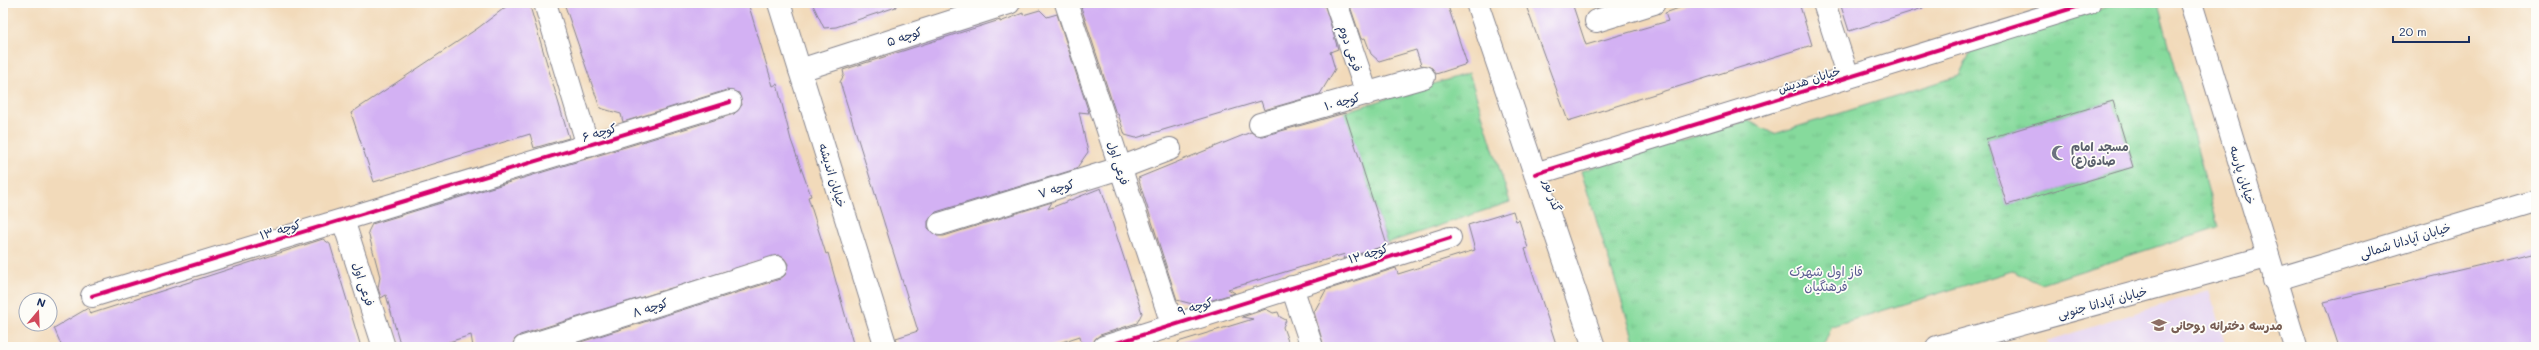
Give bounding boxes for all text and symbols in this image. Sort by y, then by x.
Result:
scale bar [2393,18,2469,44]
street label: کوچه ۵ [884,23,924,49]
street label: فرعی دوم [1334,23,1366,74]
text: 20 m [2399,23,2427,39]
street label: خیابان هدیش [1776,62,1843,97]
street label: کوچه ۱۰ [1322,88,1362,114]
street label: کوچه ۶ [580,119,618,145]
place label: مسجد امام صادق(ع) [2071,138,2129,169]
street label: فرعی اول [1103,139,1134,187]
street label: خیابان اندیشه [815,141,850,209]
mosque icon: مسجد امام صادق(ع) [2050,144,2068,162]
street label: خیابان پارسه [2226,144,2259,206]
street label: کوچه ۷ [1036,175,1076,201]
street label: گذر نور [1540,176,1566,213]
street label: کوچه ۱۳ [257,215,303,243]
street label: خیابان آپادانا شمالی [2357,219,2453,262]
street label: کوچه ۱۲ [1346,239,1390,267]
street label: فرعی اول [348,260,379,308]
district label: فاز اول شهرک فرهنگیان [1789,262,1863,295]
street label: خیابان آپادانا جنوبی [2055,282,2149,323]
north arrow [18,292,58,332]
street label: کوچه ۹ [1176,293,1214,319]
text: N [35,294,48,311]
street label: کوچه ۸ [630,294,670,320]
school or university icon: مدرسه دخترانه روحانی [2150,316,2168,334]
place label: مدرسه دخترانه روحانی [2171,317,2283,334]

